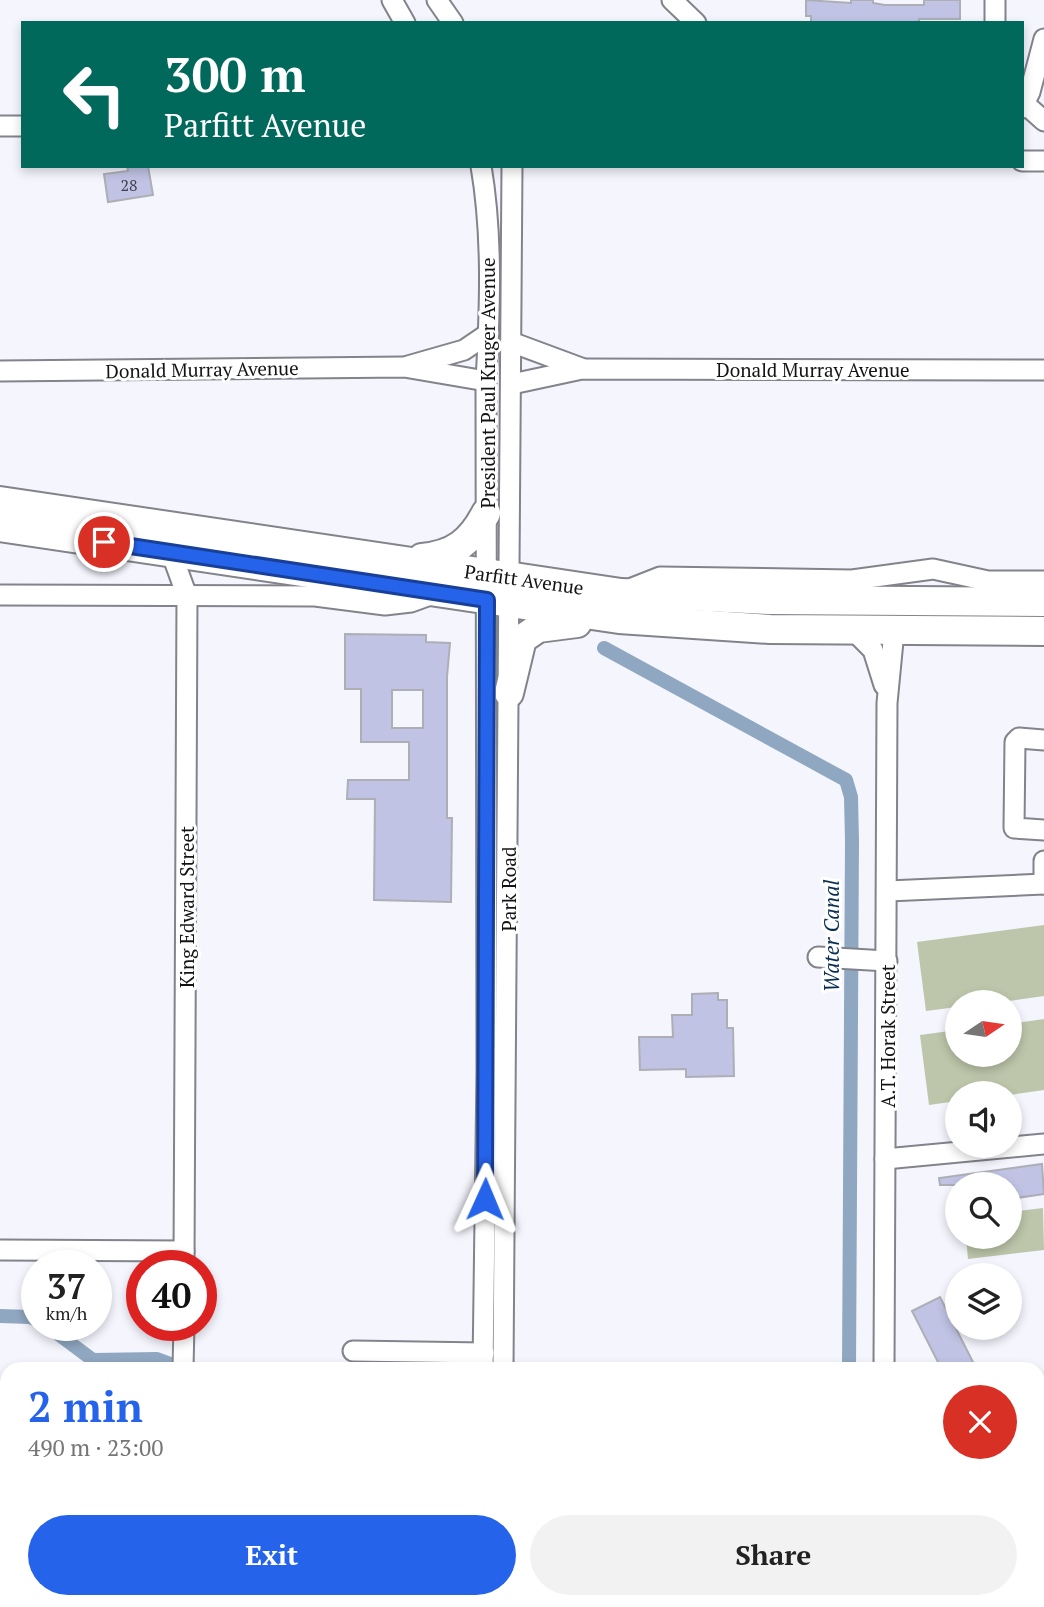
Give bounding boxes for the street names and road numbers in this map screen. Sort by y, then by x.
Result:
street label: President Paul Kruger Avenue [475,257,500,509]
street label: Donald Murray Avenue [105,355,299,383]
street label: Donald Murray Avenue [716,357,910,382]
street label: Parfitt Avenue [463,558,585,600]
street label: King Edward Street [174,826,199,988]
street label: Park Road [496,846,521,932]
street label: A.T. Horak Street [875,964,900,1108]

